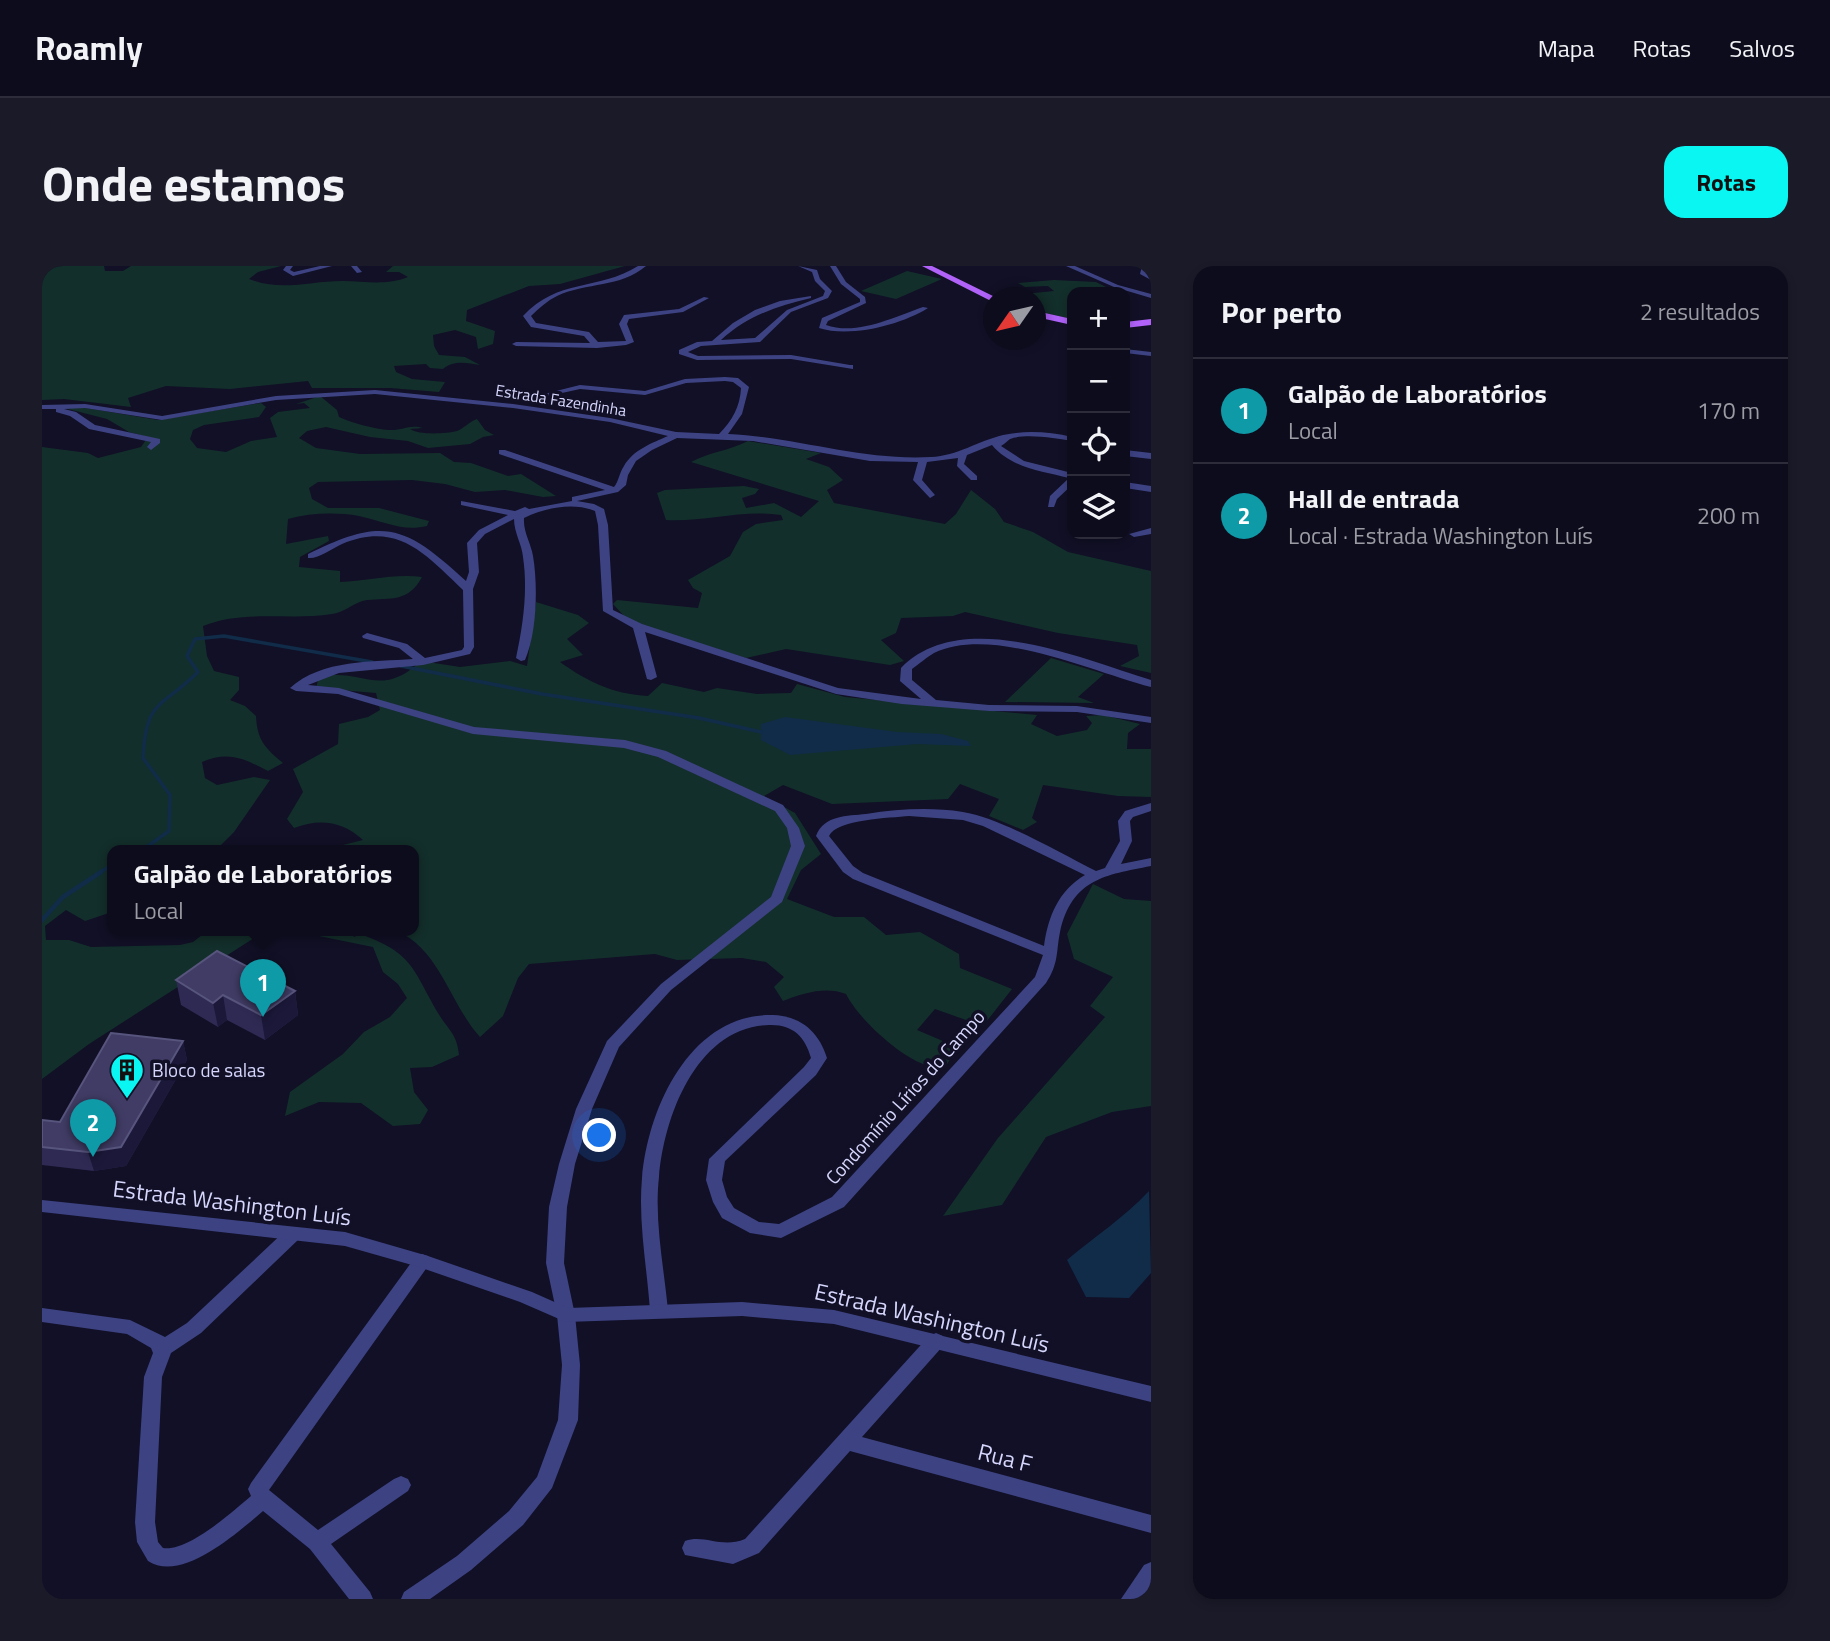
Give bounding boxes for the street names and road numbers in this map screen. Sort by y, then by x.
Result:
street label: Estrada Fazendinha [494,378,628,422]
street label: Condomínio Lírios do Campo [818,1003,991,1190]
street label: Estrada Washington Luís [111,1171,353,1234]
street label: Estrada Washington Luís [811,1273,1053,1362]
street label: Rua F [974,1434,1036,1481]

